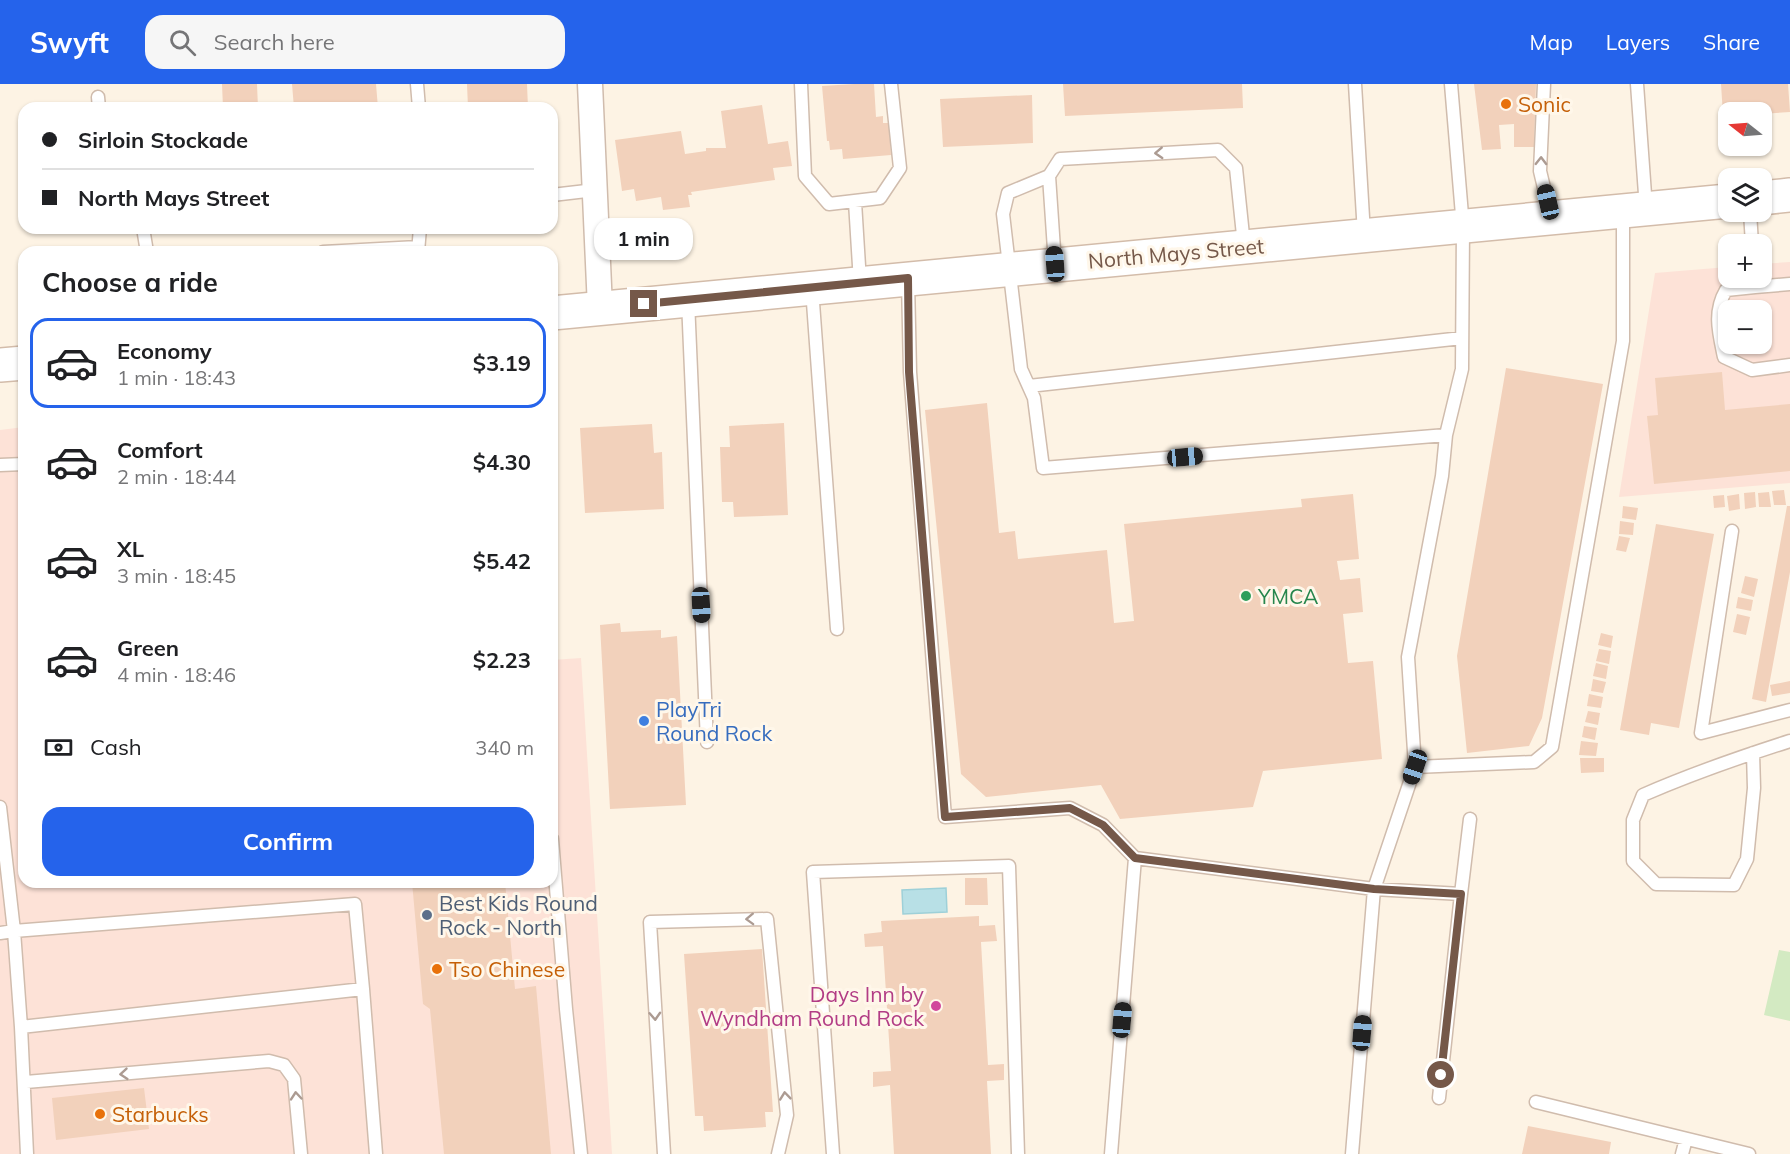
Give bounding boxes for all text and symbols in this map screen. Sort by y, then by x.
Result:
search box [145,15,565,69]
text: Swyft [30,25,109,60]
icon: search [166,26,199,59]
text: Search here [214,28,335,56]
text: Map [1530,29,1573,55]
text: Layers [1606,29,1670,55]
text: Share [1703,29,1760,55]
place label: Sonic [1518,91,1571,117]
marker: Sonic [1499,97,1513,111]
north arrow [1718,102,1772,156]
map controls [1718,102,1772,354]
text: Sirloin Stockade [78,126,248,154]
one-way arrow [1155,147,1164,160]
one-way arrow [1535,157,1547,166]
button: layers [1718,168,1772,222]
car [1535,182,1561,222]
text: North Mays Street [78,184,269,212]
callout: 1 min [594,217,694,259]
text: 1 min [617,226,670,251]
street label: North Mays Street [1087,232,1265,274]
button: + [1718,234,1772,288]
car [1045,245,1065,283]
text: Choose a ride [42,265,218,299]
route end [630,290,657,317]
button: − [1718,300,1772,354]
icon: car [45,336,99,390]
text: Economy [117,337,212,365]
text: $3.19 [473,349,531,377]
text: 1 min · 18:43 [117,365,236,390]
icon: car [45,435,99,489]
text: Comfort [117,436,203,464]
car [1166,446,1204,468]
text: $4.30 [473,448,531,476]
text: 2 min · 18:44 [117,464,236,489]
icon: car [45,534,99,588]
text: XL [117,535,144,563]
text: $5.42 [473,547,531,575]
text: 3 min · 18:45 [117,563,236,588]
place label: YMCA [1257,583,1319,609]
car [691,587,711,623]
marker: YMCA [1239,589,1253,603]
icon: car [45,633,99,687]
text: Green [117,634,179,662]
text: $2.23 [473,646,531,674]
text: 4 min · 18:46 [117,662,236,687]
place label: PlayTri Round Rock [656,696,772,746]
marker: PlayTri Round Rock [637,714,651,728]
icon: cash [42,731,75,764]
text: Cash [90,733,142,761]
text: 340 m [475,735,534,760]
car [1401,747,1429,787]
button: Confirm [42,807,534,876]
place label: Best Kids Round Rock - North [439,890,598,940]
marker: Best Kids Round Rock - North [420,908,434,922]
one-way arrow [746,913,755,925]
place label: Tso Chinese [449,956,565,982]
marker: Tso Chinese [430,962,444,976]
place label: Days Inn by Wyndham Round Rock [700,981,924,1031]
marker: Days Inn by Wyndham Round Rock [929,999,943,1013]
car [1111,1001,1133,1039]
one-way arrow [649,1011,662,1020]
car [1351,1014,1373,1052]
route start [1427,1061,1454,1088]
one-way arrow [120,1067,129,1080]
one-way arrow [290,1091,303,1100]
one-way arrow [779,1092,792,1101]
place label: Starbucks [112,1101,209,1127]
marker: Starbucks [93,1107,107,1121]

